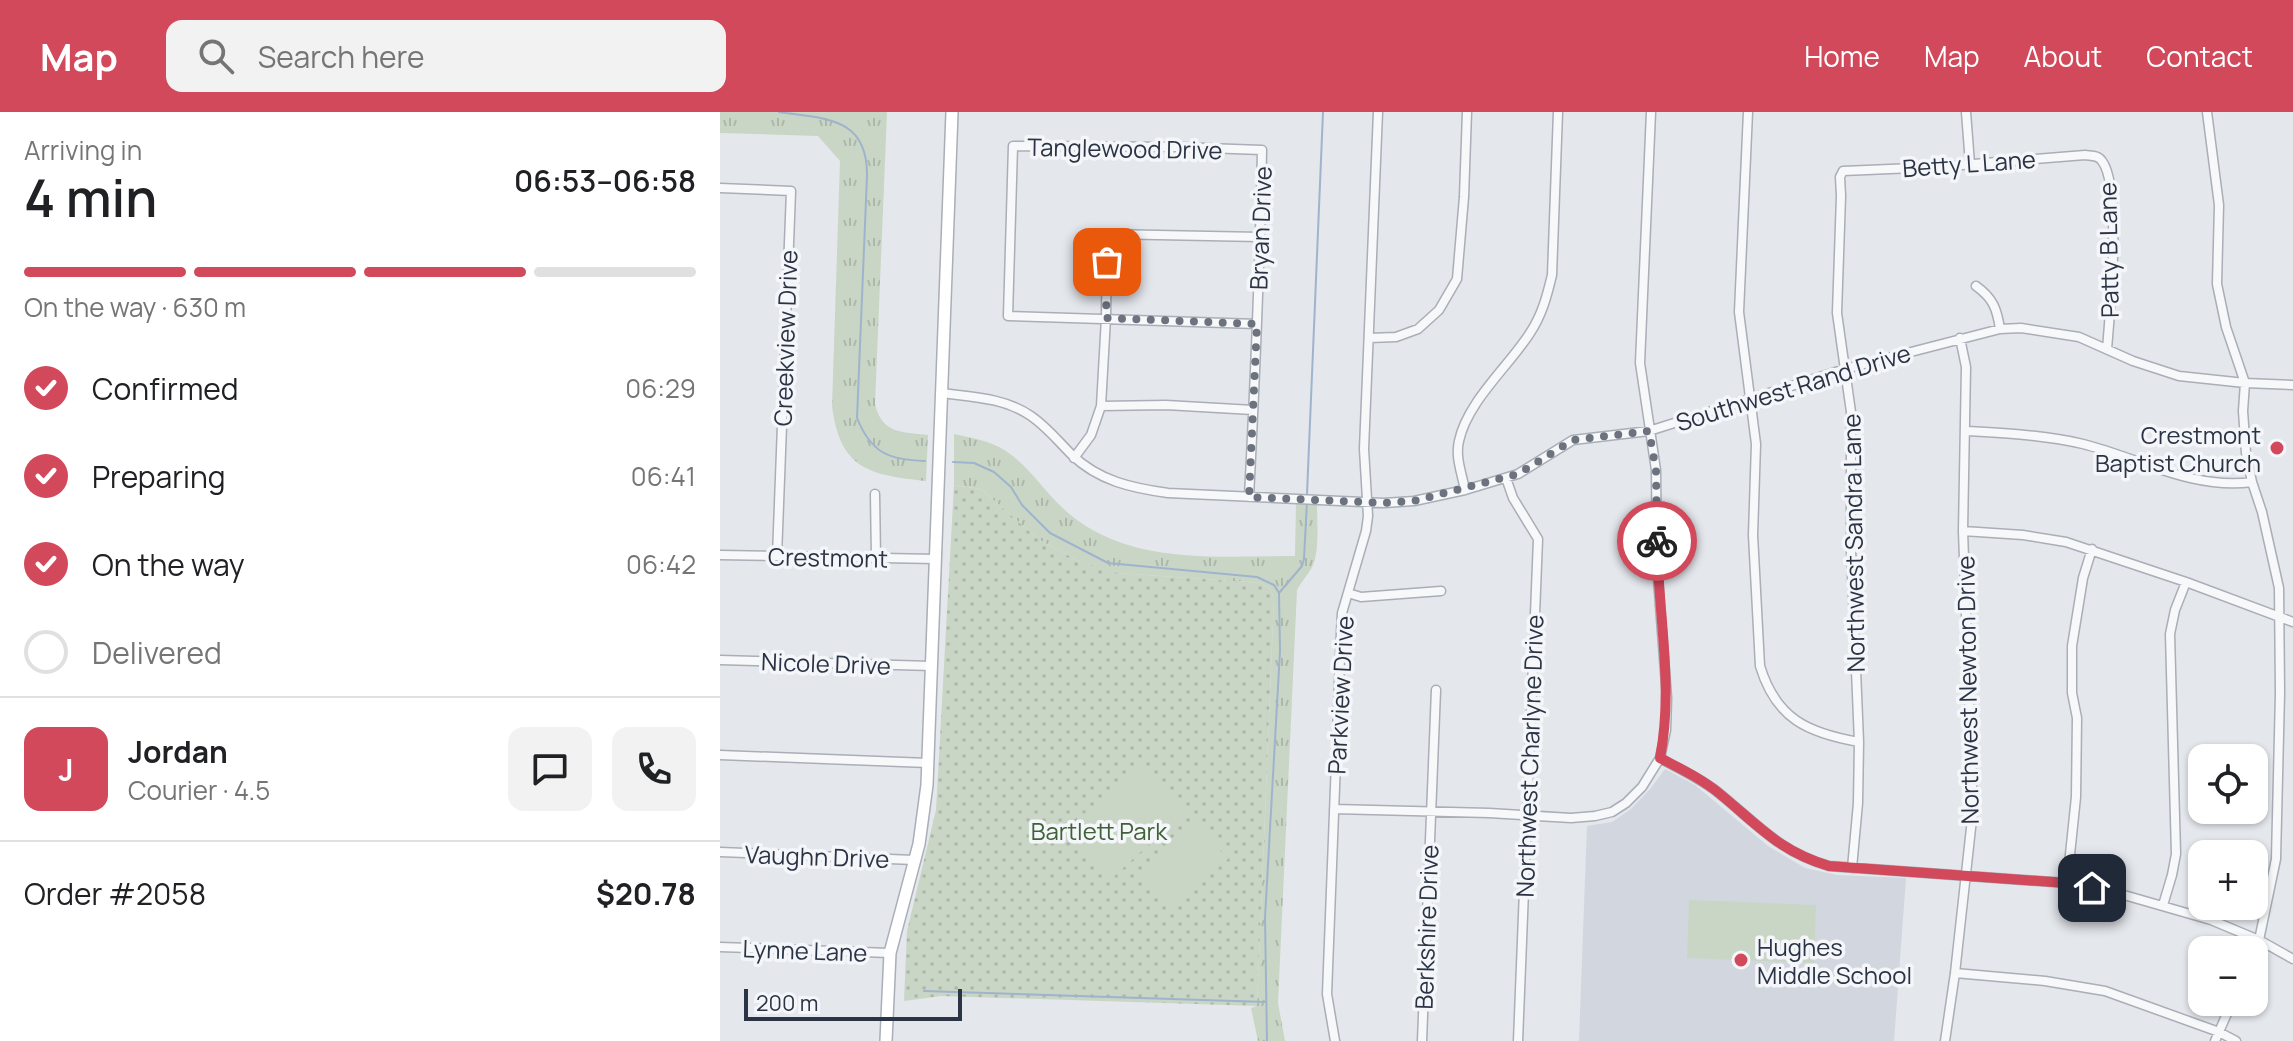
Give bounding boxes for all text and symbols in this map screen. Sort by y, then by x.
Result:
search box [166,20,726,92]
text: Map [40,30,118,82]
icon: search [194,34,238,78]
text: Search here [258,36,425,77]
text: Home [1804,37,1880,75]
text: Map [1924,37,1980,75]
text: About [2024,37,2102,75]
text: Contact [2146,37,2253,75]
street label: Tanglewood Drive [1027,130,1223,166]
text: Arriving in [24,132,142,168]
street label: Betty L Lane [1901,142,2037,184]
text: 06:53–06:58 [514,160,696,201]
text: 4 min [24,162,157,233]
street label: Bryan Drive [1241,166,1279,290]
street label: Patty B Lane [2090,182,2126,318]
pin [1073,228,1141,296]
icon: bag [1085,240,1129,284]
street label: Creekview Drive [765,249,805,427]
text: On the way · 630 m [24,289,246,325]
street label: Southwest Rand Drive [1672,336,1914,438]
icon: check [24,366,68,410]
text: Confirmed [92,368,239,409]
text: 06:29 [625,370,696,406]
street label: Northwest Sandra Lane [1834,413,1872,673]
place label: Crestmont Baptist Church [2095,418,2261,479]
marker: Crestmont Baptist Church [2268,439,2286,457]
icon: check [24,454,68,498]
text: Preparing [92,456,226,497]
text: 06:41 [631,458,696,494]
courier [1617,501,1697,581]
icon: bike [1635,519,1679,563]
street label: Crestmont [768,539,888,575]
icon: check [24,542,68,586]
text: On the way [92,544,245,585]
text: 06:42 [626,546,696,582]
street label: Northwest Newton Drive [1948,555,1986,825]
street label: Northwest Charlyne Drive [1508,614,1550,898]
street label: Parkview Drive [1319,615,1361,775]
text: Delivered [92,632,222,673]
street label: Nicole Drive [761,644,891,682]
button: chat [508,727,592,811]
button: phone [612,727,696,811]
text: Jordan [128,731,228,772]
map controls [2188,744,2268,1016]
button: locate [2188,744,2268,824]
text: J [58,749,74,790]
text: Courier · 4.5 [128,772,270,808]
park label: Bartlett Park [1031,814,1168,847]
street label: Vaughn Drive [744,837,890,875]
button: + [2188,840,2268,920]
street label: Berkshire Drive [1407,844,1445,1010]
pin [2058,854,2126,922]
icon: home [2070,866,2114,910]
text: Order #2058 [24,873,206,914]
text: $20.78 [596,873,696,914]
place label: Hughes Middle School [1757,930,1912,991]
street label: Lynne Lane [742,931,868,969]
button: − [2188,936,2268,1016]
marker: Hughes Middle School [1732,951,1750,969]
scale bar [744,985,962,1021]
text: 200 m [756,988,818,1018]

